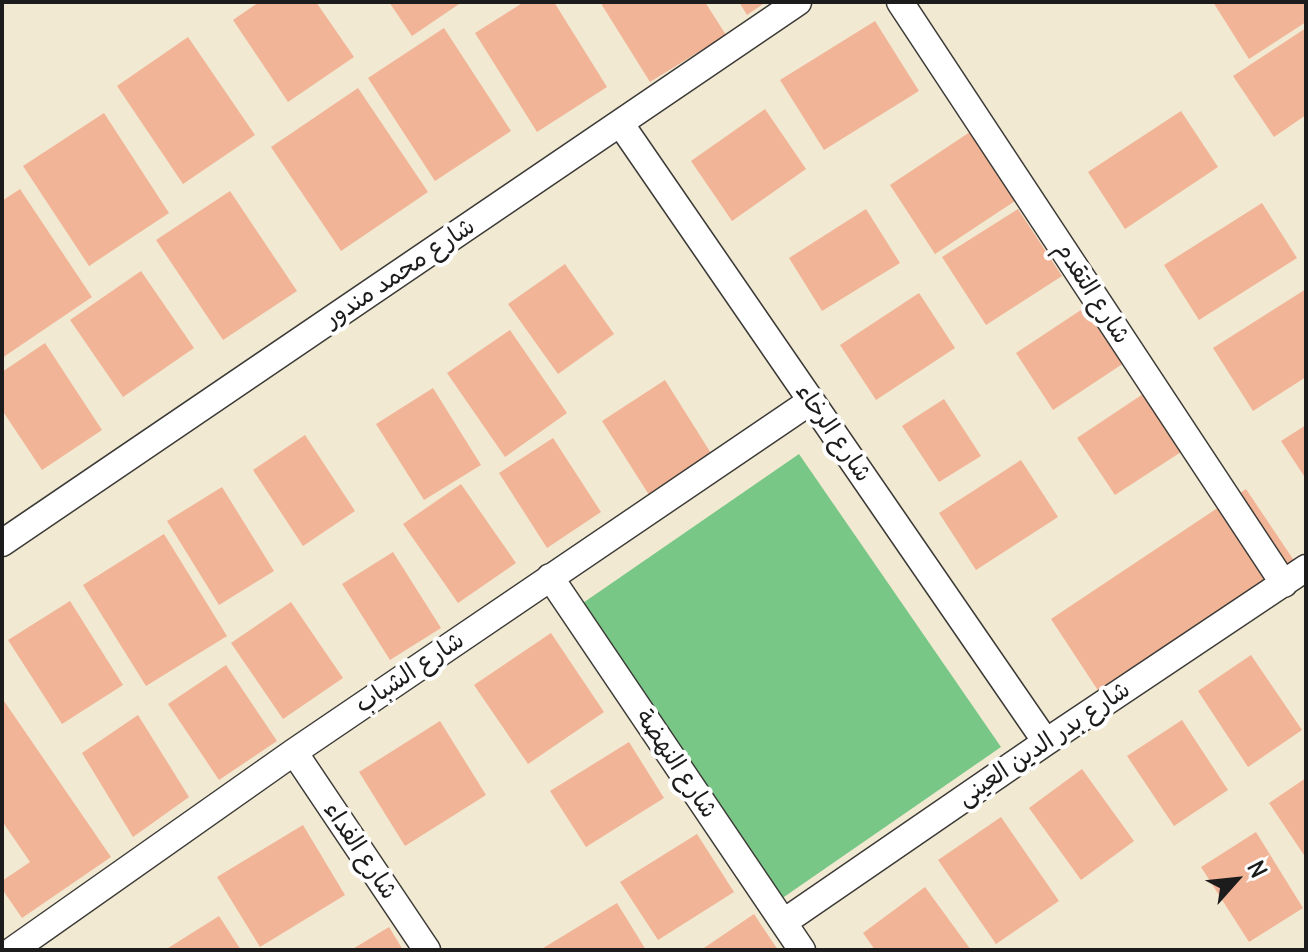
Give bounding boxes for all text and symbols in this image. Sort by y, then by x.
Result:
street label: شارع محمد مندور [319,212,481,334]
street label: شارع التقدم [1048,236,1136,350]
street label: شارع الرخاء [789,378,877,488]
street label: شارع الشباب [350,626,470,720]
street label: شارع بدر الدين العينى [952,675,1136,813]
street label: شارع النهضة [629,704,723,824]
street label: شارع الفداء [317,797,403,905]
north arrow [1196,840,1276,920]
text: N [1241,856,1273,882]

